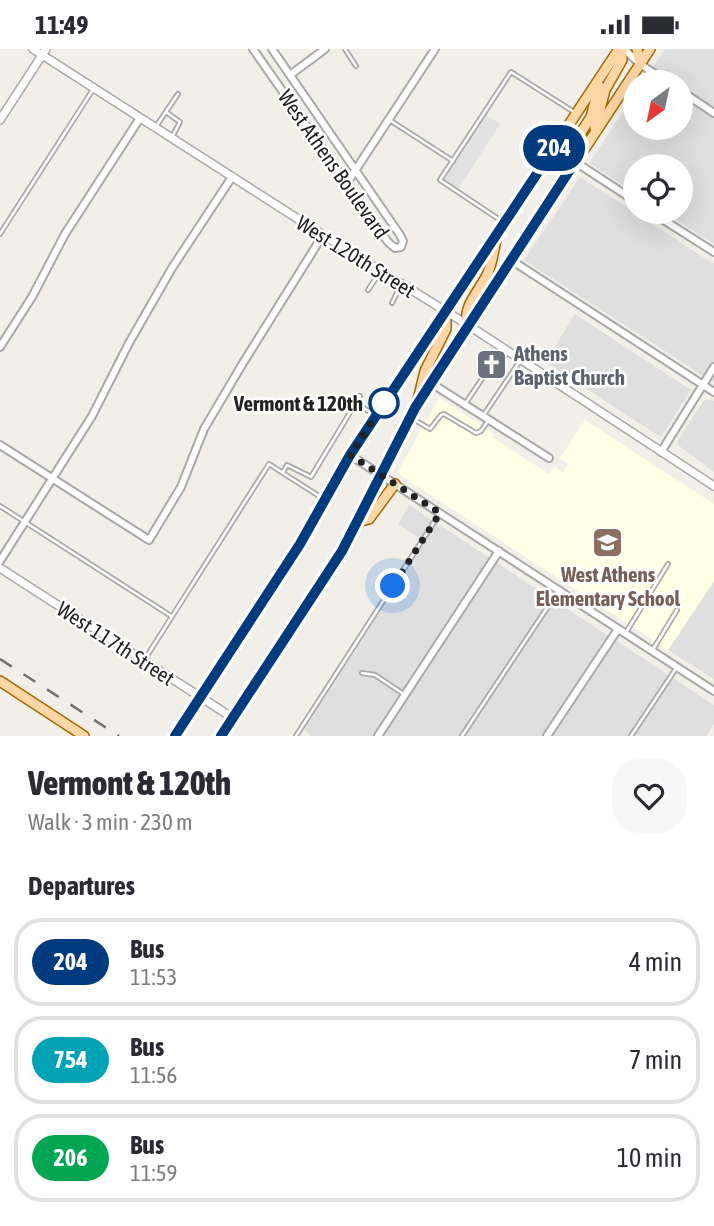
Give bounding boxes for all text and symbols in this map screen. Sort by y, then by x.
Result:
text: 11:49 [35,10,89,40]
north arrow [623,70,693,140]
map controls [623,70,693,224]
street label: West Athens Boulevard [274,85,394,243]
line badge: 204 [514,125,594,171]
text: 204 [537,134,571,161]
button: locate [623,154,693,224]
street label: West 120th Street [292,210,420,302]
place label: Athens Baptist Church [513,341,625,389]
church icon: Athens Baptist Church [474,348,508,382]
marker: Vermont & 120th [369,388,399,418]
place label: Vermont & 120th [233,391,363,415]
school or university icon: West Athens Elementary School [591,525,625,559]
place label: West Athens Elementary School [536,562,681,610]
your location [375,568,410,603]
street label: West 117th Street [53,596,179,690]
button: heart [612,759,686,833]
text: Vermont & 120th [28,764,231,802]
text: Walk · 3 min · 230 m [28,809,192,835]
text: Departures [28,871,135,901]
text: Bus [130,934,164,964]
text: 4 min [629,947,682,977]
text: 204 [54,948,87,975]
text: 11:53 [130,964,177,990]
text: Bus [130,1032,164,1062]
text: 7 min [629,1045,682,1075]
text: 754 [54,1046,87,1073]
text: 11:56 [130,1062,177,1088]
text: Bus [130,1130,164,1160]
text: 10 min [617,1143,682,1173]
text: 206 [54,1144,87,1171]
text: 11:59 [130,1160,177,1186]

